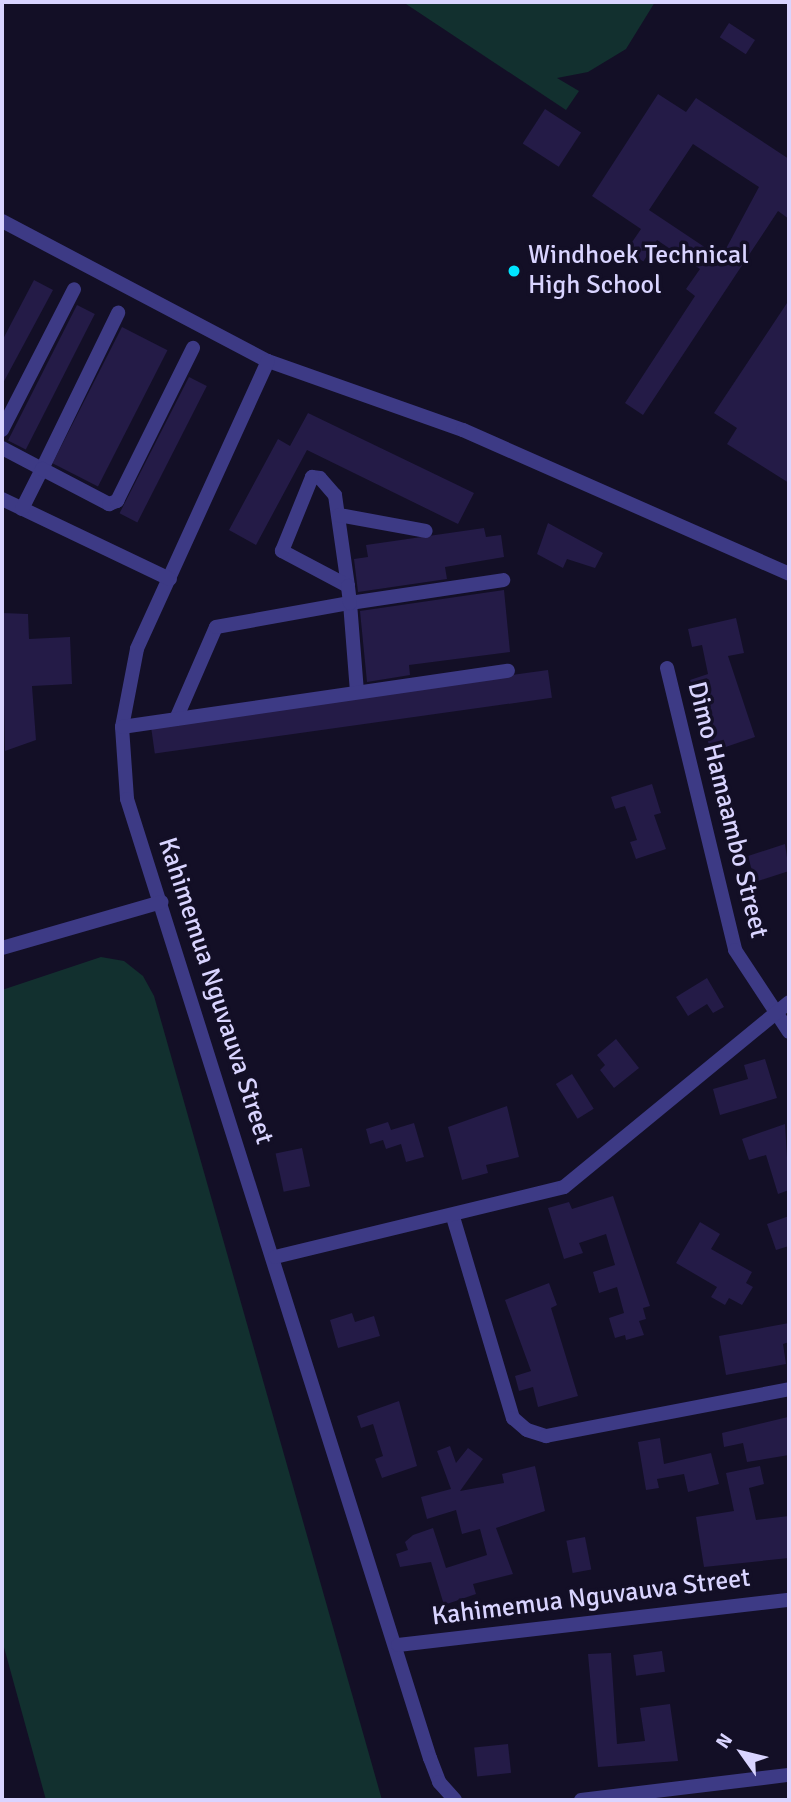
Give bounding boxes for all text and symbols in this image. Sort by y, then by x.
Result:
place label: Windhoek Technical High School [528,240,749,302]
marker: Windhoek Technical High School [506,263,522,279]
street label: Dimo Hamaambo Street [680,679,774,941]
street label: Kahimemua Nguvauva Street [151,834,279,1148]
street label: Kahimemua Nguvauva Street [430,1563,752,1633]
north arrow [707,1718,777,1788]
text: N [711,1729,738,1753]

